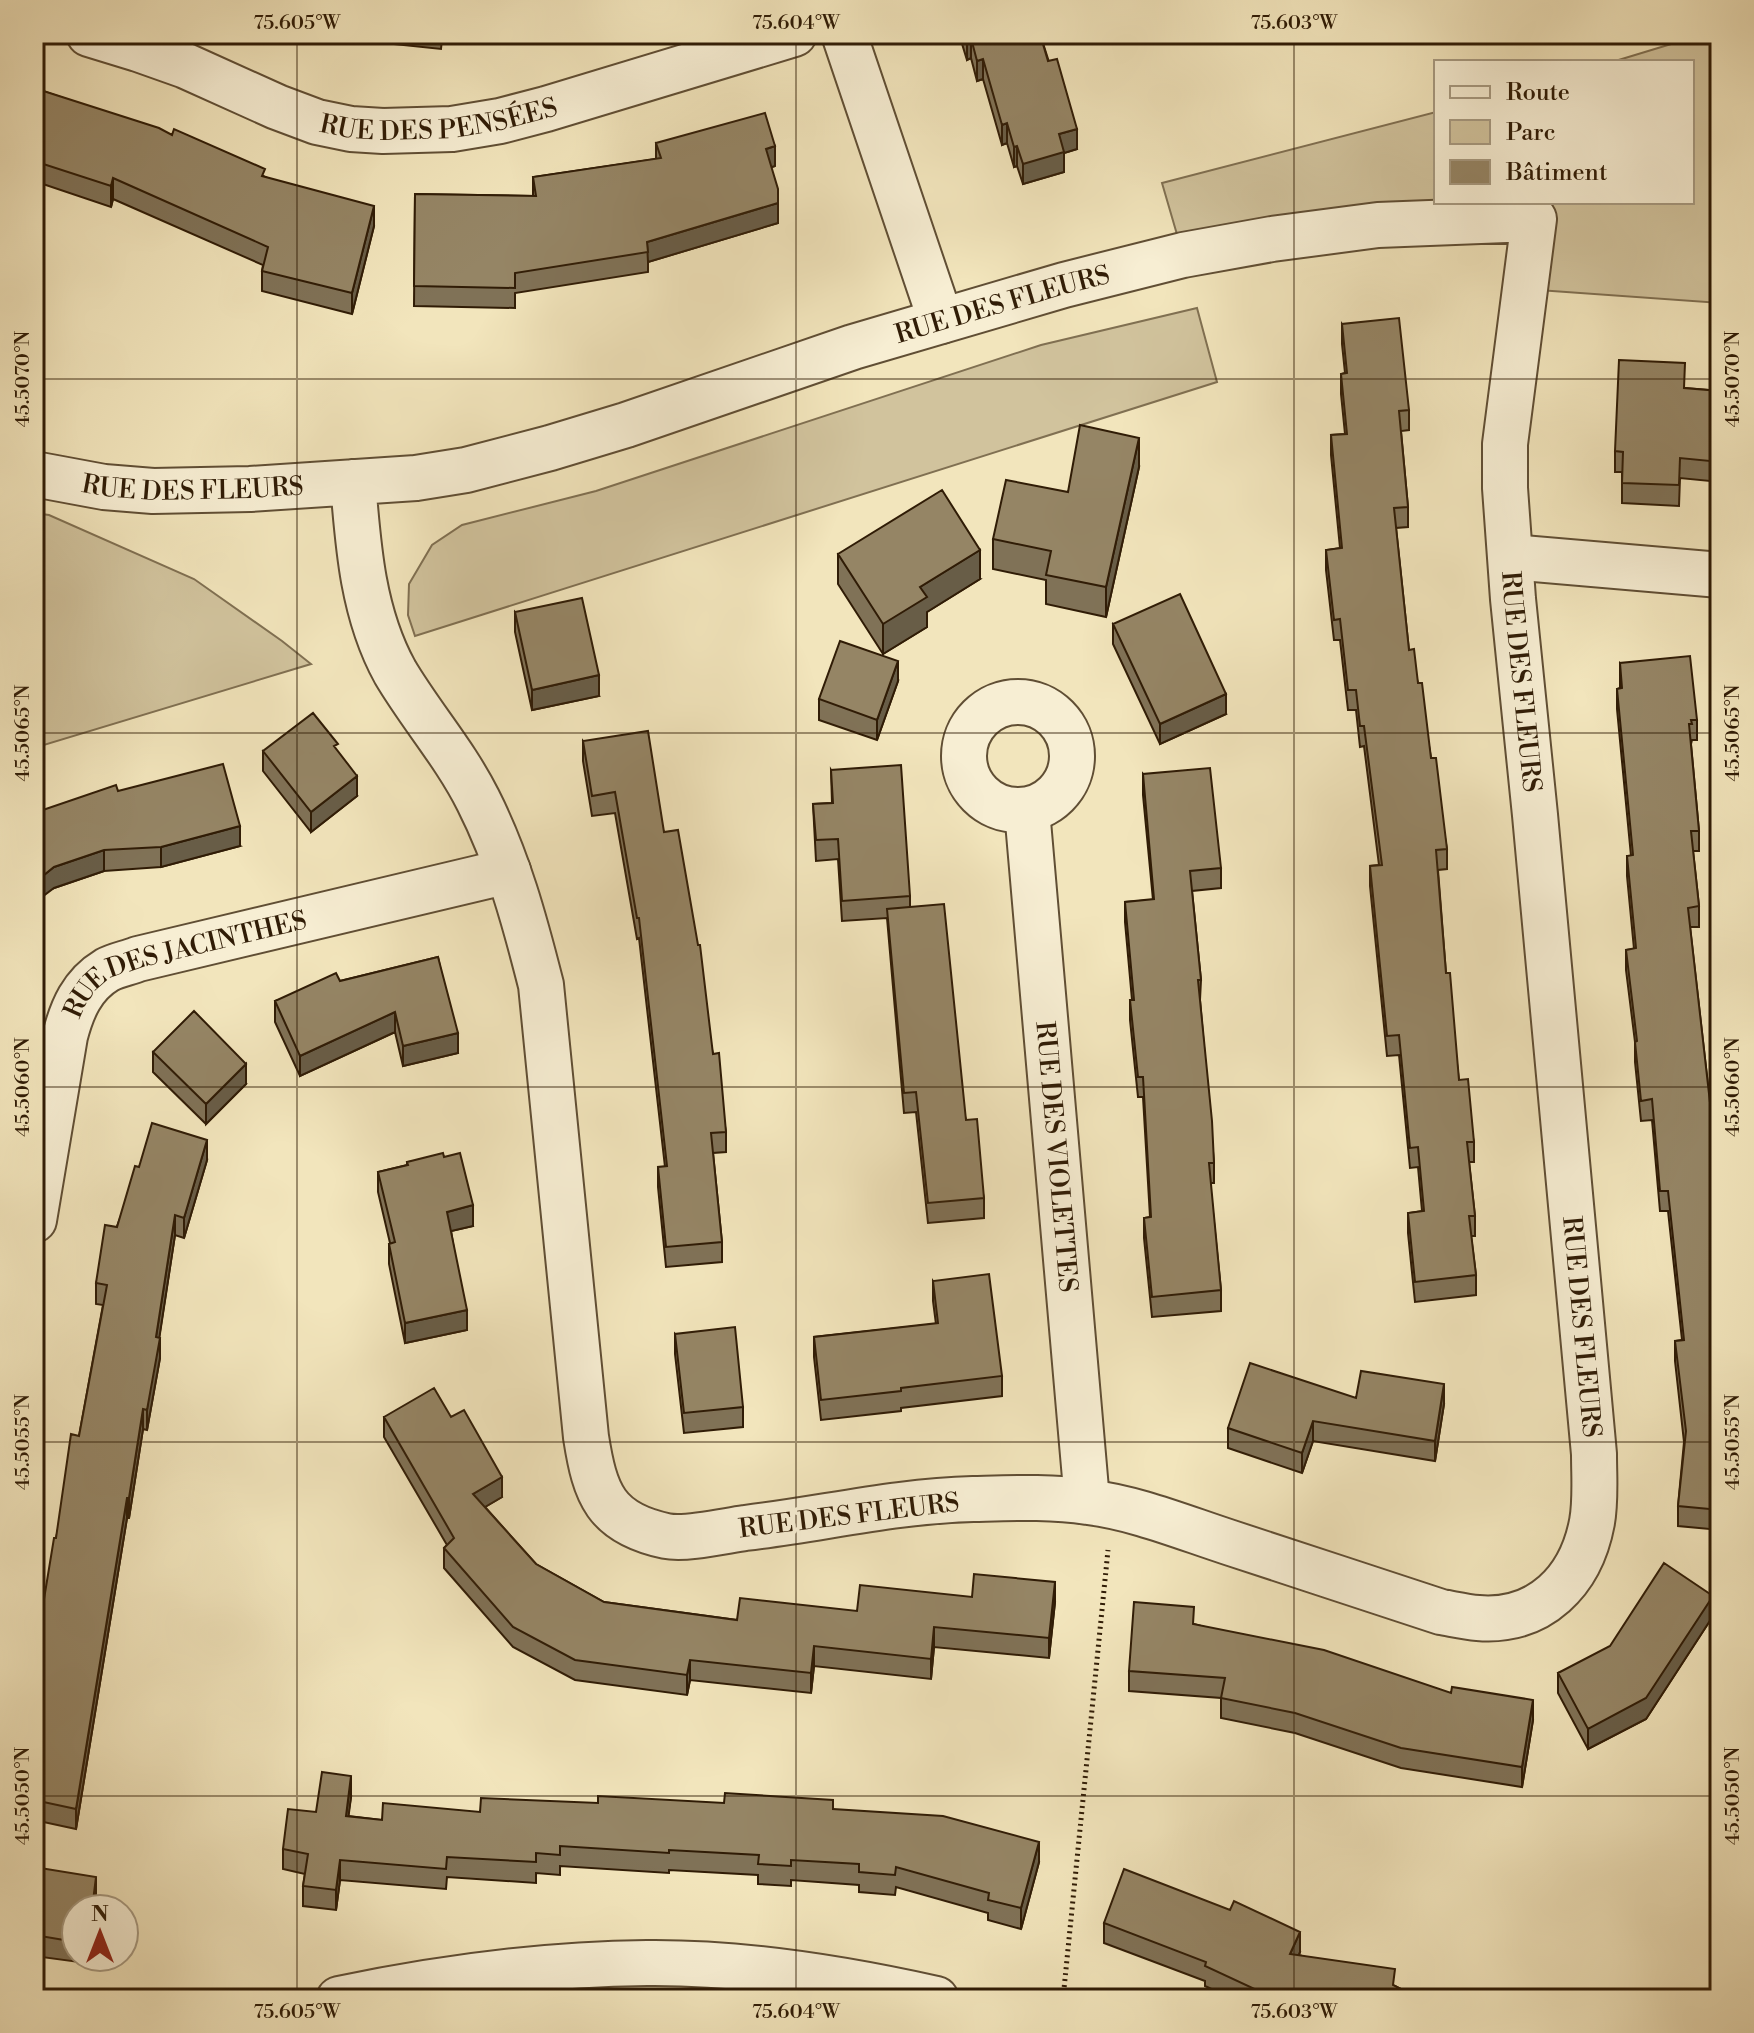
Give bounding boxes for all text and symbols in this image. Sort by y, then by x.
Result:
text: 75.605°W [253,11,341,36]
text: 75.604°W [752,11,841,36]
text: 75.603°W [1250,11,1338,36]
legend [1434,60,1694,204]
text: Route [1506,78,1570,108]
street label: RUE DES PENSÉES [317,91,562,148]
text: Parc [1506,118,1556,148]
text: Bâtiment [1505,158,1608,188]
street label: RUE DES FLEURS [891,259,1113,351]
text: 45.5070°N [11,331,36,427]
text: 45.5070°N [1721,331,1746,427]
street label: RUE DES FLEURS [79,468,305,509]
street label: RUE DES FLEURS [1494,570,1548,794]
text: 45.5065°N [11,684,36,782]
text: 45.5065°N [1721,684,1746,782]
street label: RUE DES JACINTHES [57,904,310,1023]
street label: RUE DES VIOLETTES [1028,1020,1084,1294]
text: 45.5060°N [11,1037,36,1137]
text: 45.5060°N [1721,1037,1746,1137]
street label: RUE DES FLEURS [1555,1215,1607,1439]
text: 45.5055°N [11,1394,36,1490]
text: 45.5055°N [1721,1394,1746,1490]
street label: RUE DES FLEURS [737,1487,961,1545]
text: 45.5050°N [11,1747,36,1845]
text: 45.5050°N [1721,1747,1746,1845]
north arrow [60,1893,140,1973]
text: N [91,1901,109,1928]
text: 75.605°W [253,2000,341,2025]
text: 75.604°W [752,2000,841,2025]
text: 75.603°W [1250,2000,1338,2025]

